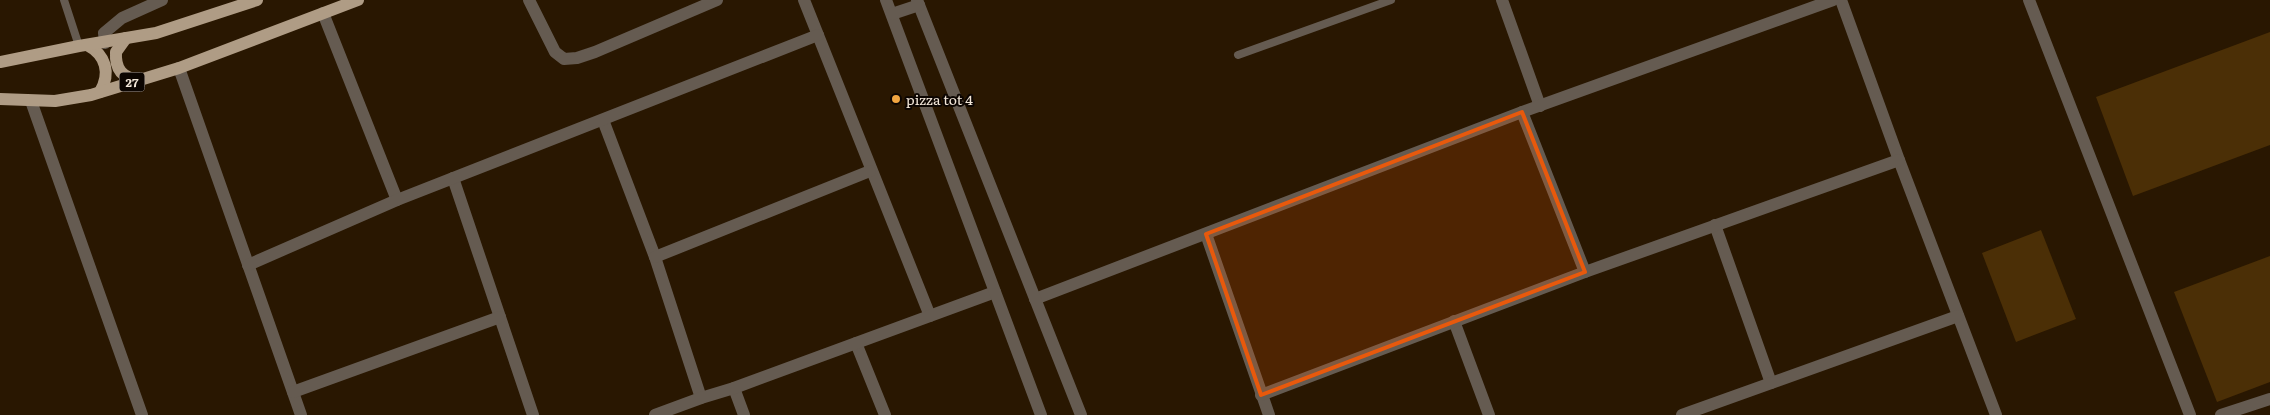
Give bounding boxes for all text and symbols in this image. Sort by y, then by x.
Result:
road number: 27 [120,72,144,91]
place label: pizza tot 4 [906,89,973,109]
marker: pizza tot 4 [890,93,902,105]

